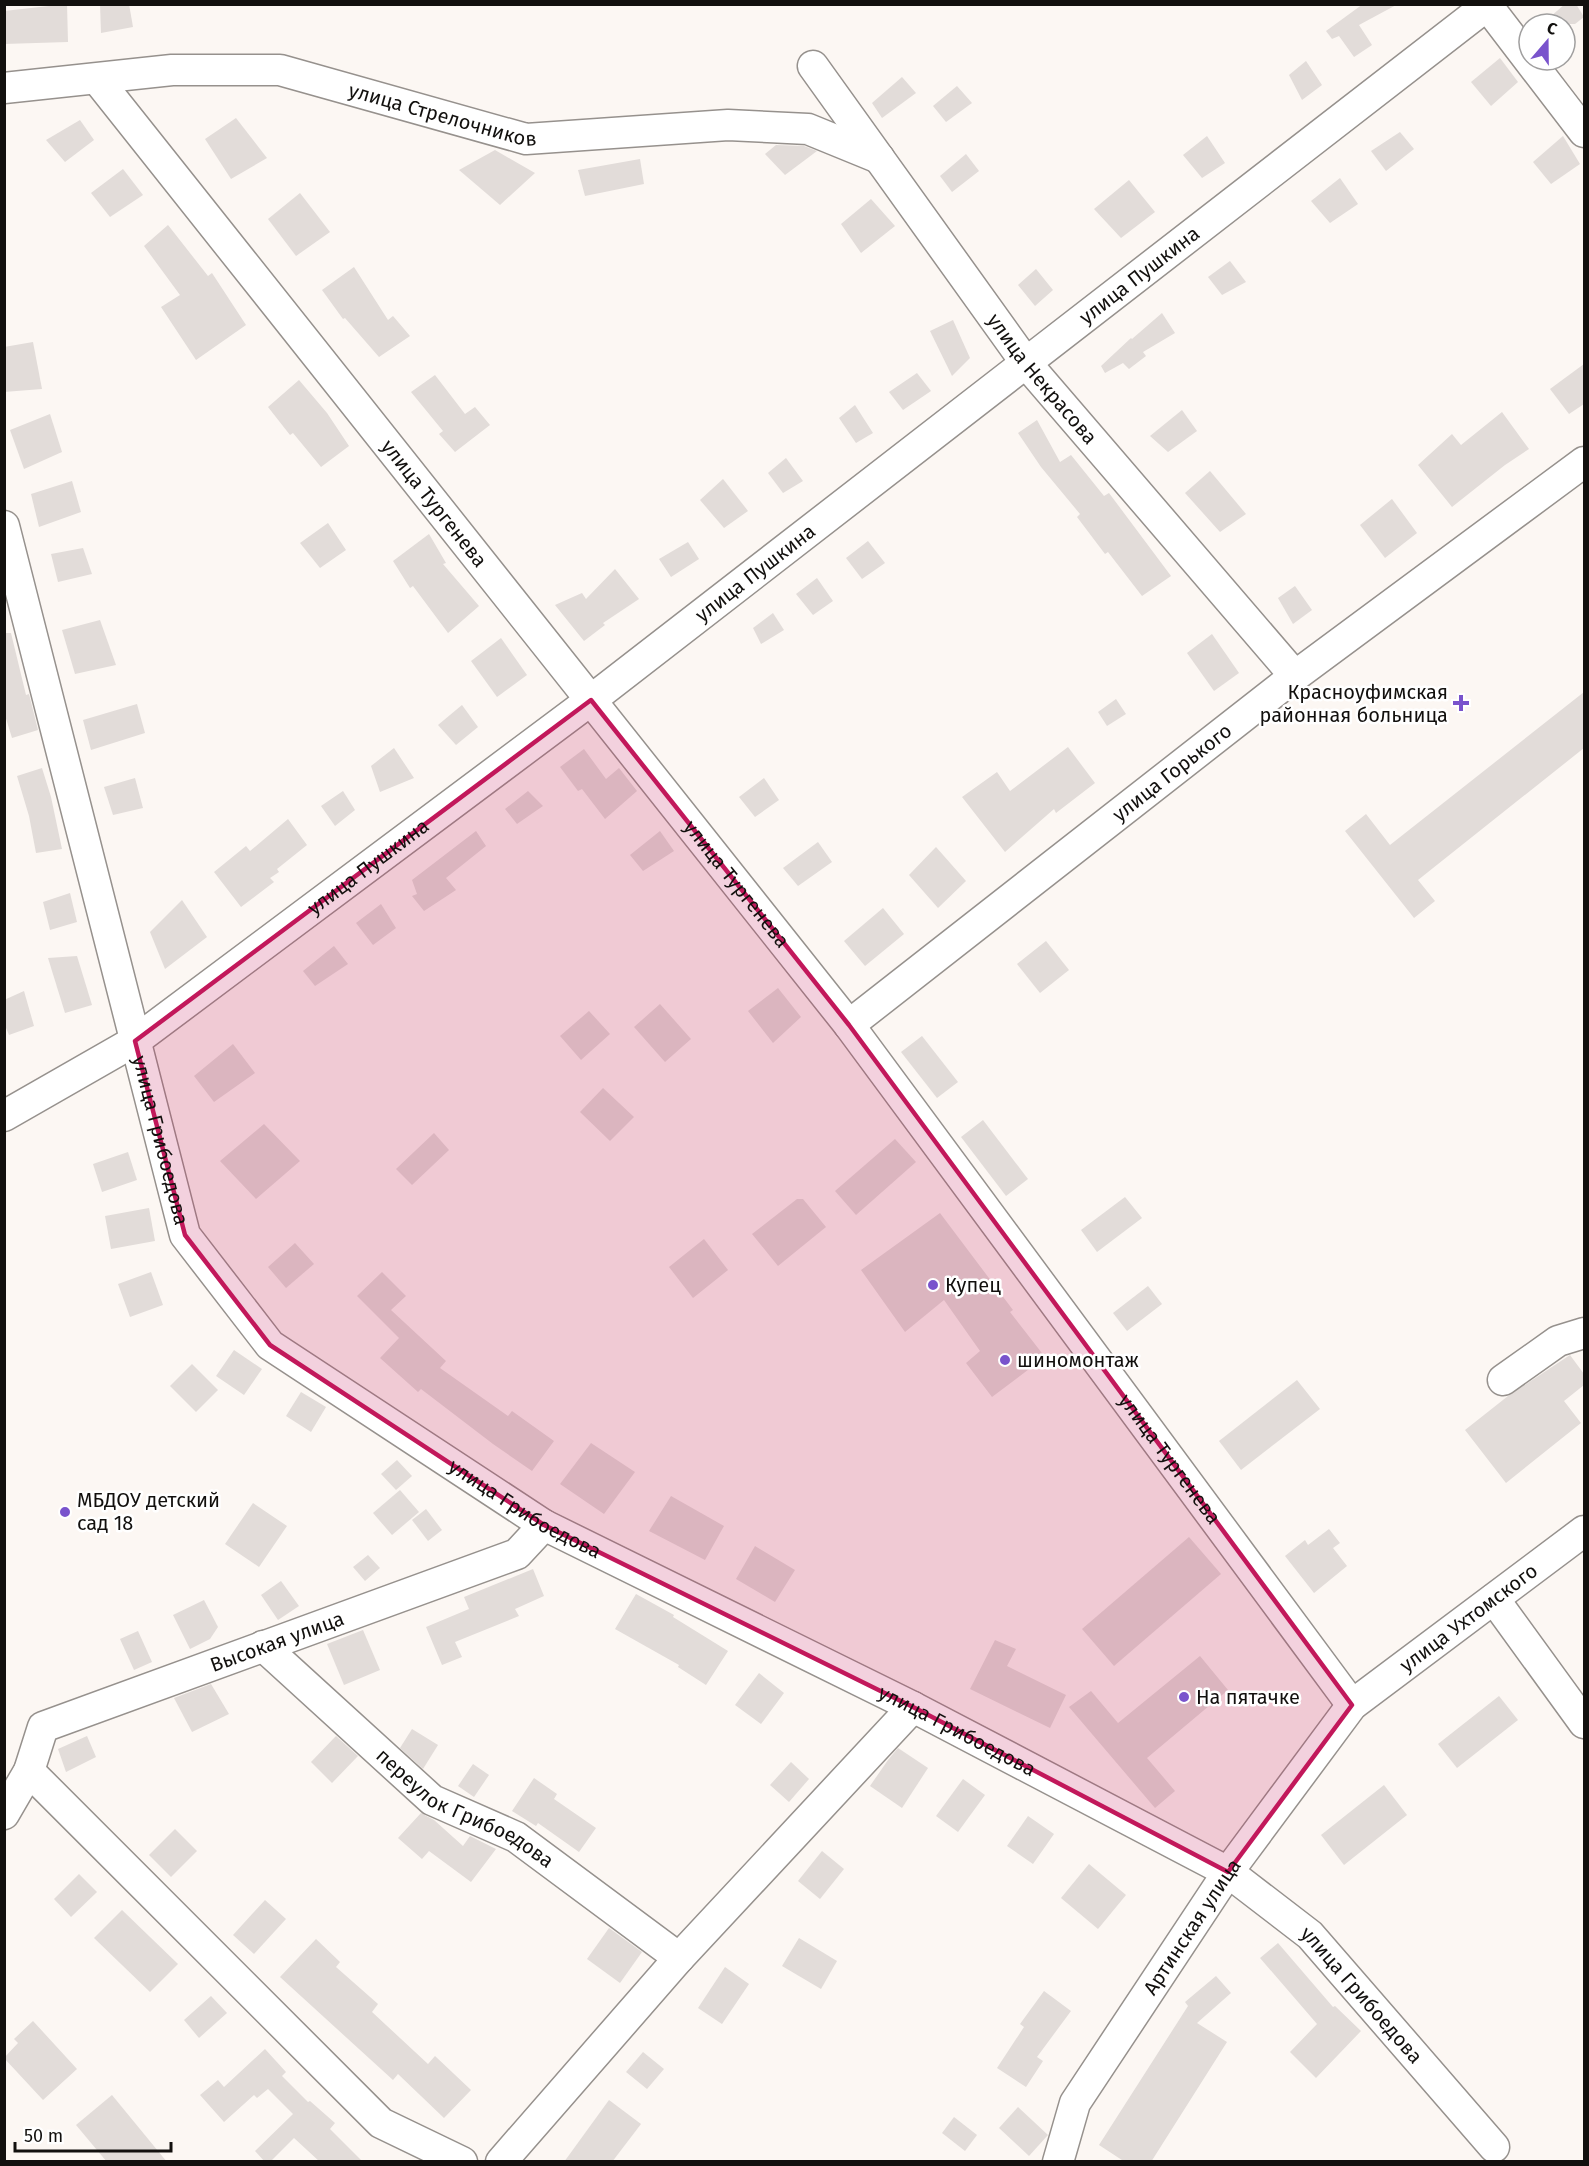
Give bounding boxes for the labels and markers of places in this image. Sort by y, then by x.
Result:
place label: Красноуфимская районная больница [1260,680,1448,727]
marker: Красноуфимская районная больница [1452,694,1470,712]
place label: Купец [945,1273,1001,1297]
marker: Купец [926,1278,940,1292]
place label: шиномонтаж [1017,1348,1139,1372]
marker: шиномонтаж [998,1353,1012,1367]
place label: МБДОУ детский сад 18 [77,1488,220,1535]
marker: МБДОУ детский сад 18 [58,1505,72,1519]
place label: На пятачке [1196,1685,1300,1709]
marker: На пятачке [1177,1690,1191,1704]

